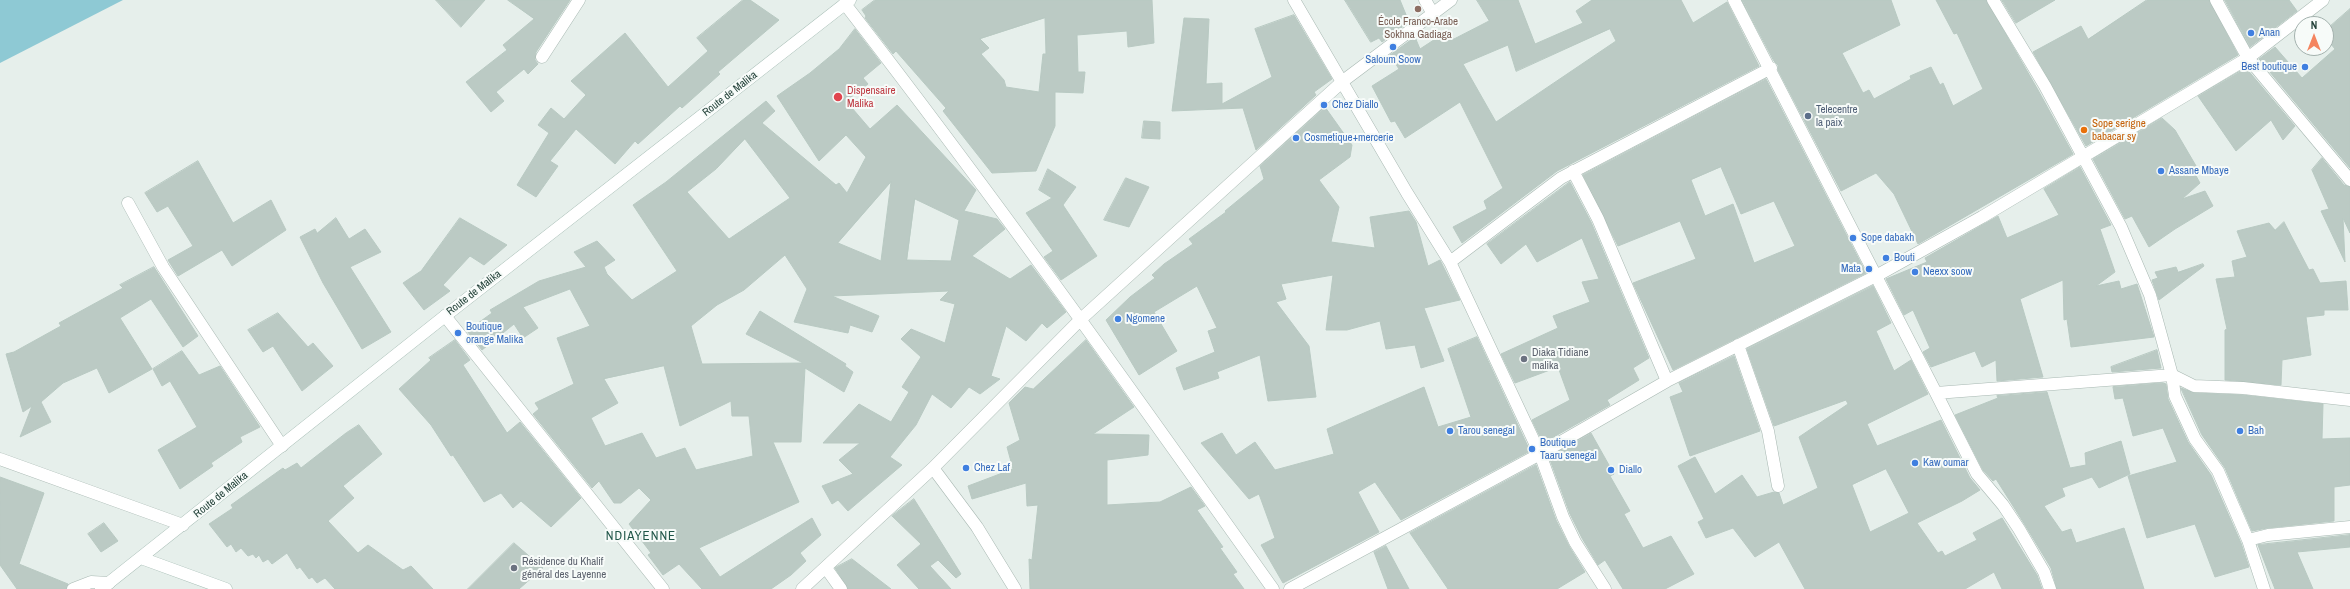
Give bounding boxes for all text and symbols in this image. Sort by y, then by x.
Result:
marker: École Franco-Arabe Sokhna Gadiaga [1413,4,1423,14]
place label: École Franco-Arabe Sokhna Gadiaga [1378,15,1458,41]
north arrow [2294,16,2334,56]
text: N [2311,18,2317,32]
place label: Anan [2259,26,2280,40]
marker: Anan [2246,28,2256,38]
marker: Saloum Soow [1388,42,1398,52]
place label: Saloum Soow [1365,53,1421,67]
place label: Best boutique [2241,60,2297,74]
marker: Best boutique [2300,62,2310,72]
street label: Route de Malika [700,69,760,119]
place label: Dispensaire Malika [847,84,896,110]
marker: Dispensaire Malika [832,91,844,103]
place label: Chez Diallo [1332,98,1379,112]
marker: Chez Diallo [1319,100,1329,110]
place label: Telecentre la paix [1816,103,1858,129]
marker: Telecentre la paix [1803,111,1813,121]
place label: Sope serigne babacar sy [2092,117,2146,143]
marker: Sope serigne babacar sy [2079,125,2089,135]
place label: Cosmetique+mercerie [1304,131,1393,145]
marker: Cosmetique+mercerie [1291,133,1301,143]
place label: Assane Mbaye [2169,164,2229,178]
marker: Assane Mbaye [2156,166,2166,176]
place label: Sope dabakh [1861,231,1914,245]
marker: Sope dabakh [1848,233,1858,243]
place label: Bouti [1894,251,1915,265]
marker: Bouti [1881,253,1891,263]
place label: Mata [1841,262,1861,276]
marker: Mata [1864,264,1874,274]
place label: Neexx soow [1923,265,1972,279]
marker: Neexx soow [1910,267,1920,277]
street label: Route de Malika [444,268,504,318]
place label: Ngomene [1126,312,1165,326]
marker: Ngomene [1113,314,1123,324]
place label: Boutique orange Malika [466,320,523,346]
marker: Boutique orange Malika [453,328,463,338]
place label: Diaka Tidiane malika [1532,346,1588,372]
marker: Diaka Tidiane malika [1519,354,1529,364]
place label: Tarou senegal [1458,424,1515,438]
place label: Bah [2248,424,2264,438]
marker: Tarou senegal [1445,426,1455,436]
marker: Bah [2235,426,2245,436]
place label: Boutique Taaru senegal [1540,436,1597,462]
marker: Boutique Taaru senegal [1527,444,1537,454]
place label: Kaw oumar [1923,456,1969,470]
marker: Kaw oumar [1910,458,1920,468]
place label: Chez Laf [974,461,1010,475]
marker: Chez Laf [961,463,971,473]
place label: Diallo [1619,463,1642,477]
marker: Diallo [1606,465,1616,475]
street label: Route de Malika [191,469,251,521]
district label: NDIAYENNE [606,529,676,545]
place label: Résidence du Khalif général des Layenne [522,555,606,581]
marker: Résidence du Khalif général des Layenne [509,563,519,573]

